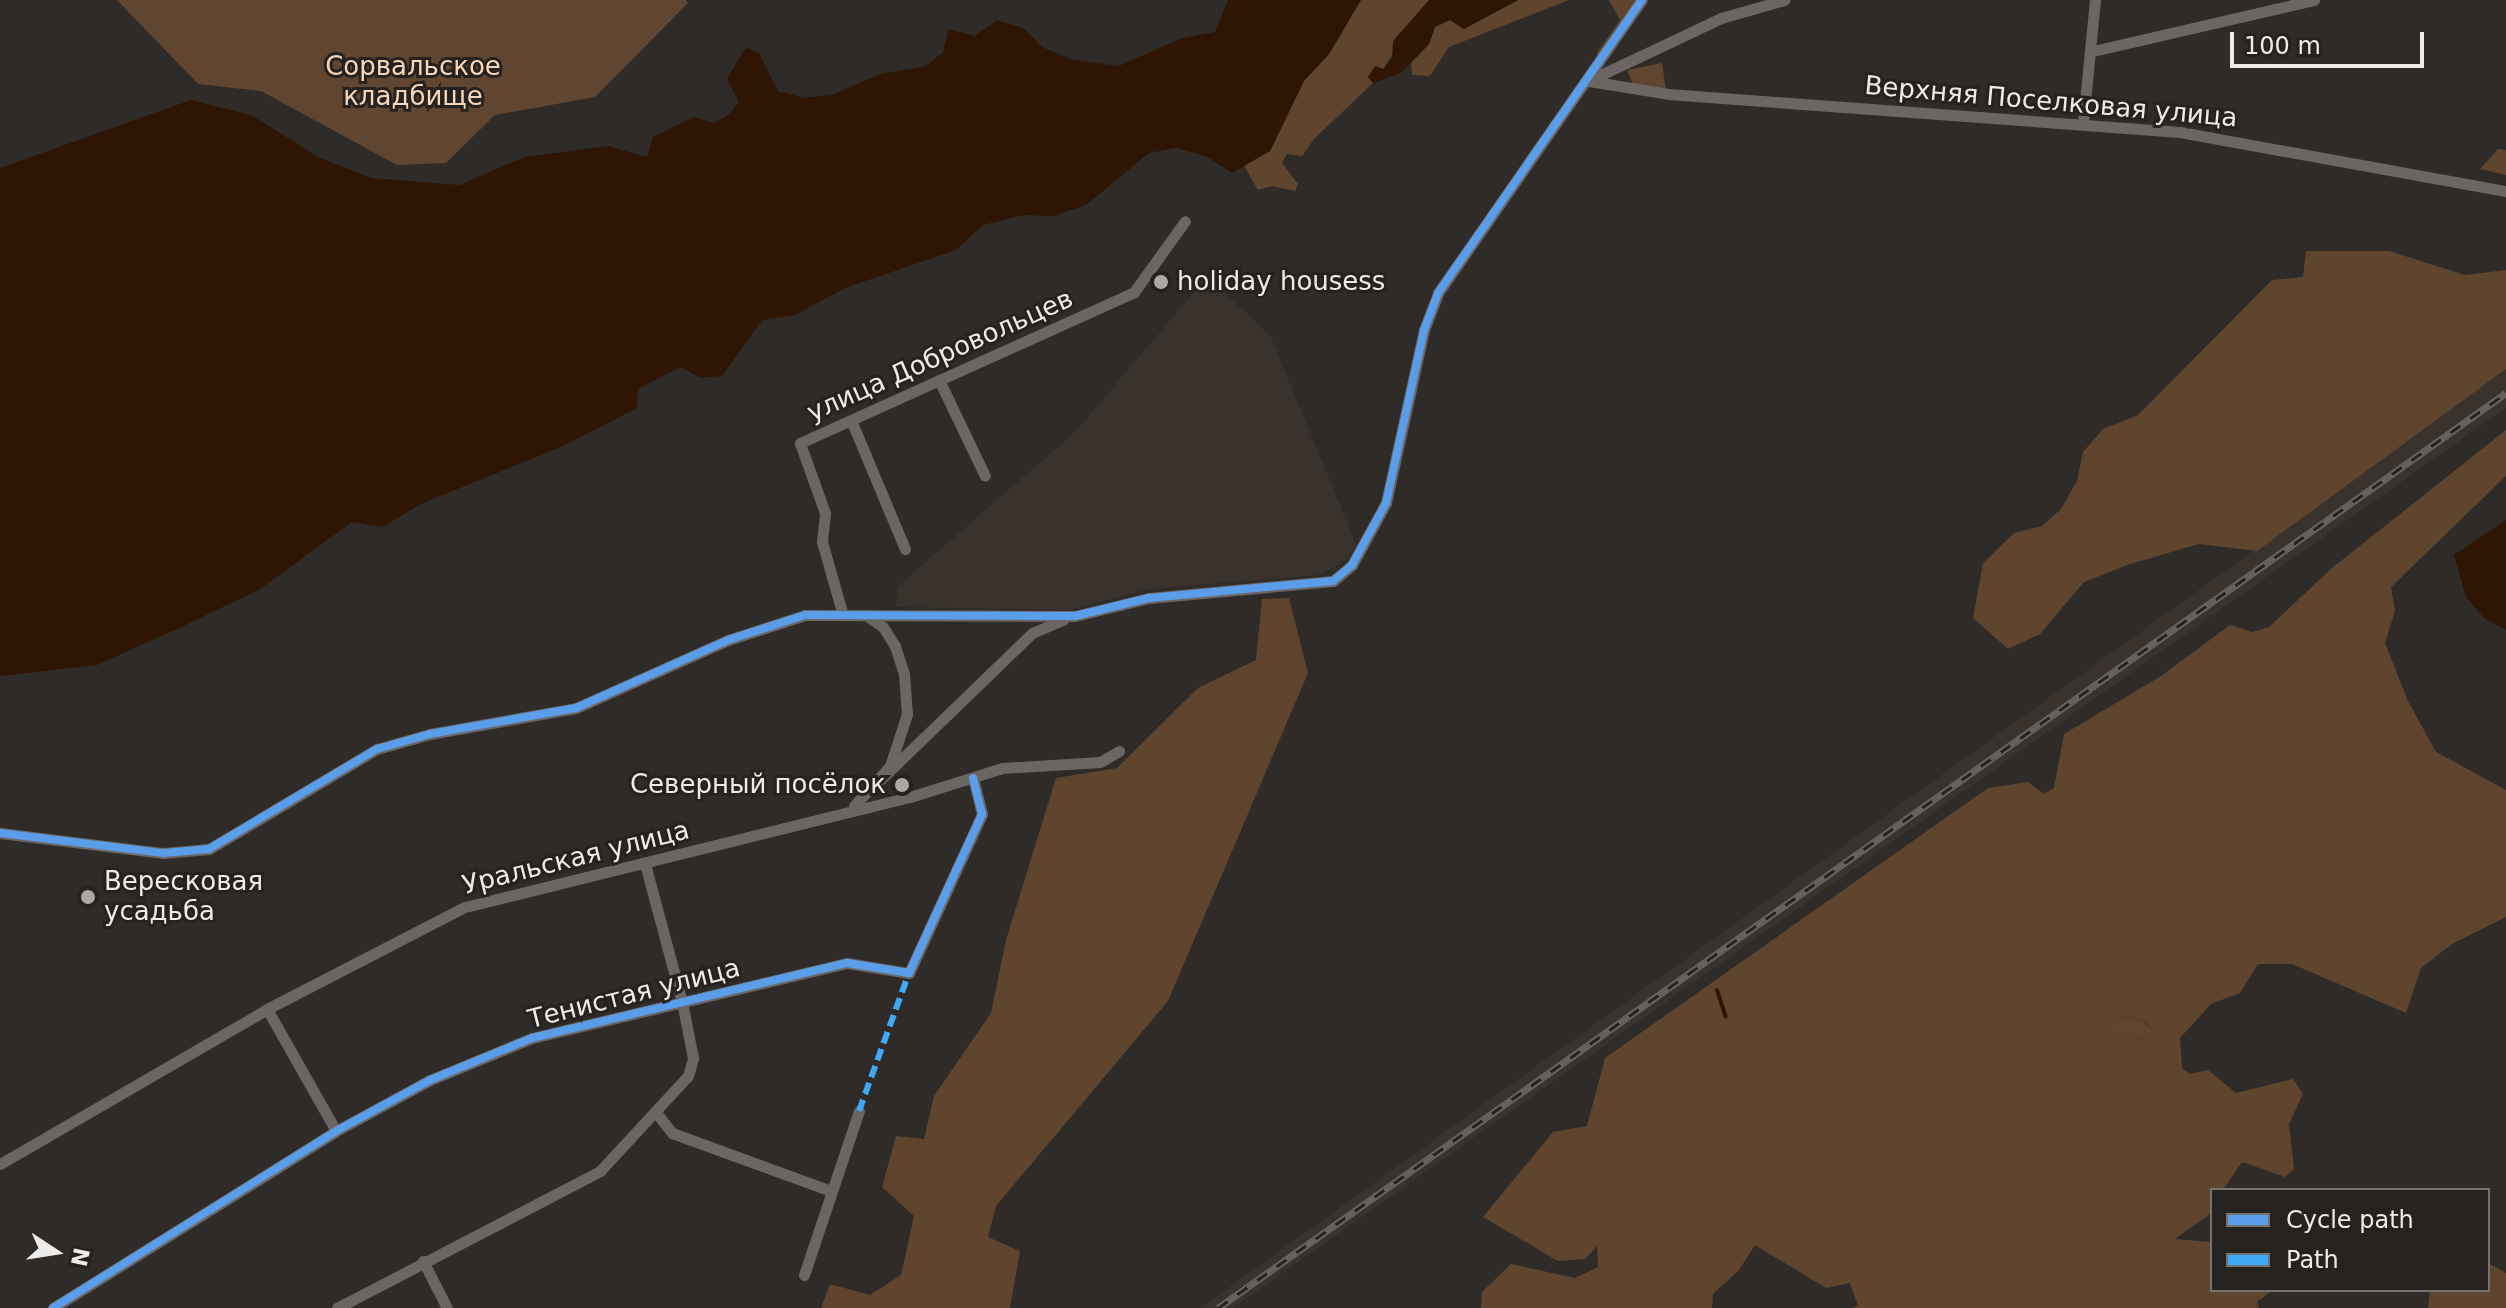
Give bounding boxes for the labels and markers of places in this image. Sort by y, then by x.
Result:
place label: holiday housess [1177,266,1385,298]
marker: holiday housess [1152,273,1170,291]
place label: Северный посёлок [630,769,886,801]
marker: Северный посёлок [893,776,911,794]
place label: Вересковая усадьба [104,866,263,928]
marker: Вересковая усадьба [79,888,97,906]

